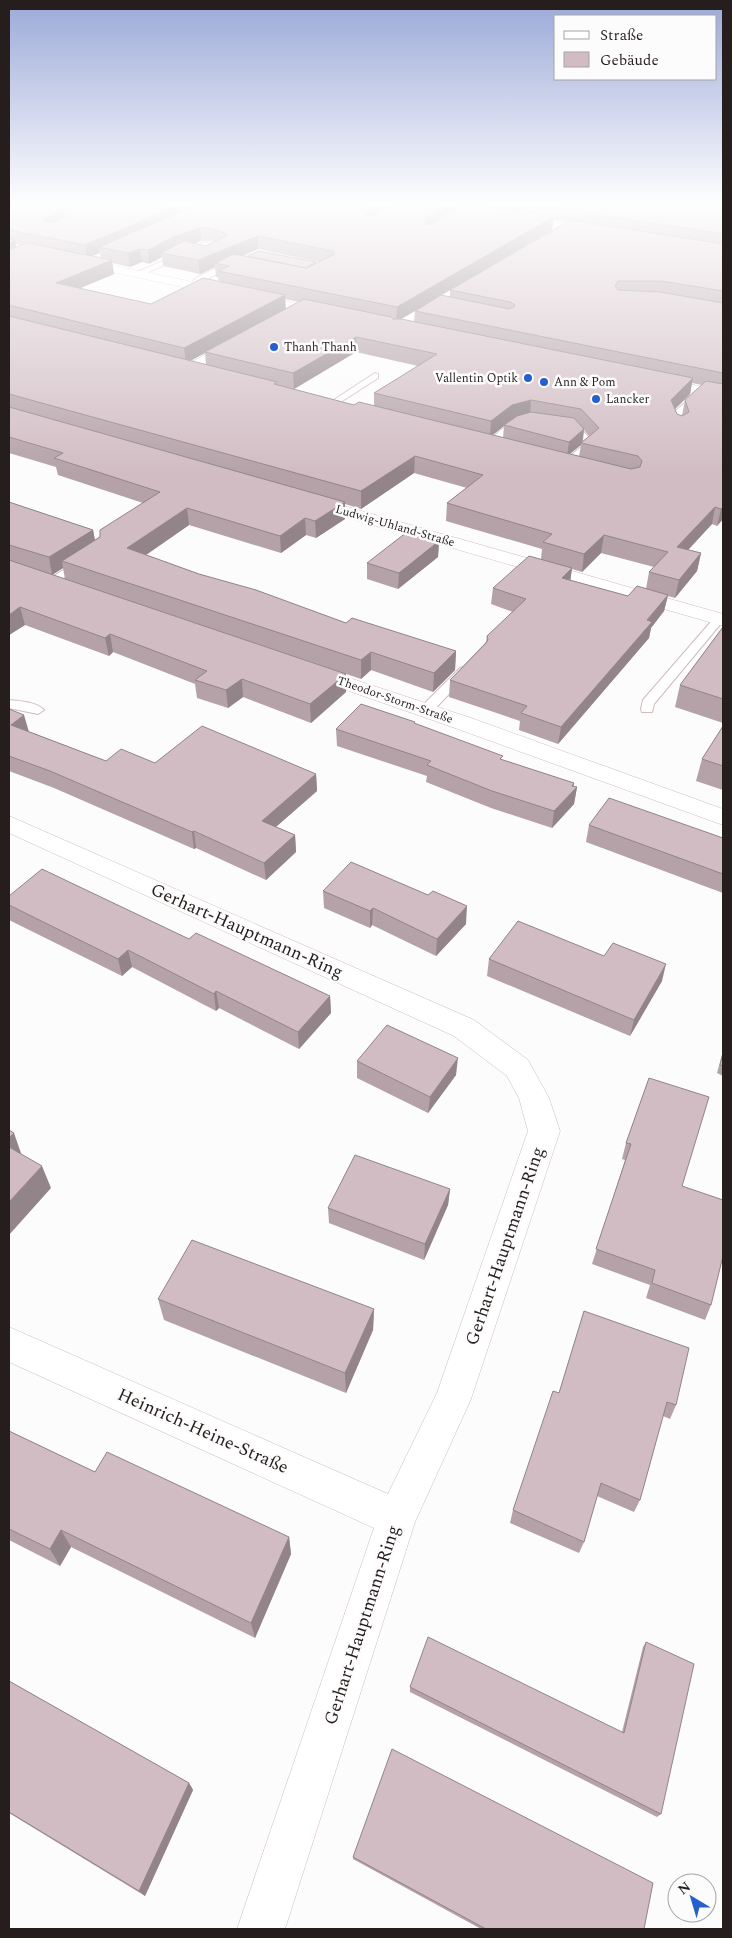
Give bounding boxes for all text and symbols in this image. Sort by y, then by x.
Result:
legend [554,15,717,80]
text: Straße [600,24,643,47]
text: Gebäude [600,49,659,72]
place label: Thanh Thanh [284,338,357,357]
marker: Thanh Thanh [268,341,280,353]
place label: Vallentin Optik [435,369,518,388]
marker: Vallentin Optik [522,372,534,384]
place label: Ann & Pom [554,373,616,392]
marker: Ann & Pom [538,376,550,388]
place label: Lancker [606,390,649,409]
marker: Lancker [590,393,602,405]
street label: Ludwig-Uhland-Straße [333,500,457,552]
street label: Theodor-Storm-Straße [335,671,456,729]
street label: Gerhart-Hauptmann-Ring [146,876,348,986]
street label: Gerhart-Hauptmann-Ring [458,1143,552,1349]
street label: Heinrich-Heine-Straße [113,1381,293,1481]
street label: Gerhart-Hauptmann-Ring [317,1522,407,1728]
north arrow [667,1873,717,1923]
text: N [673,1876,695,1900]

